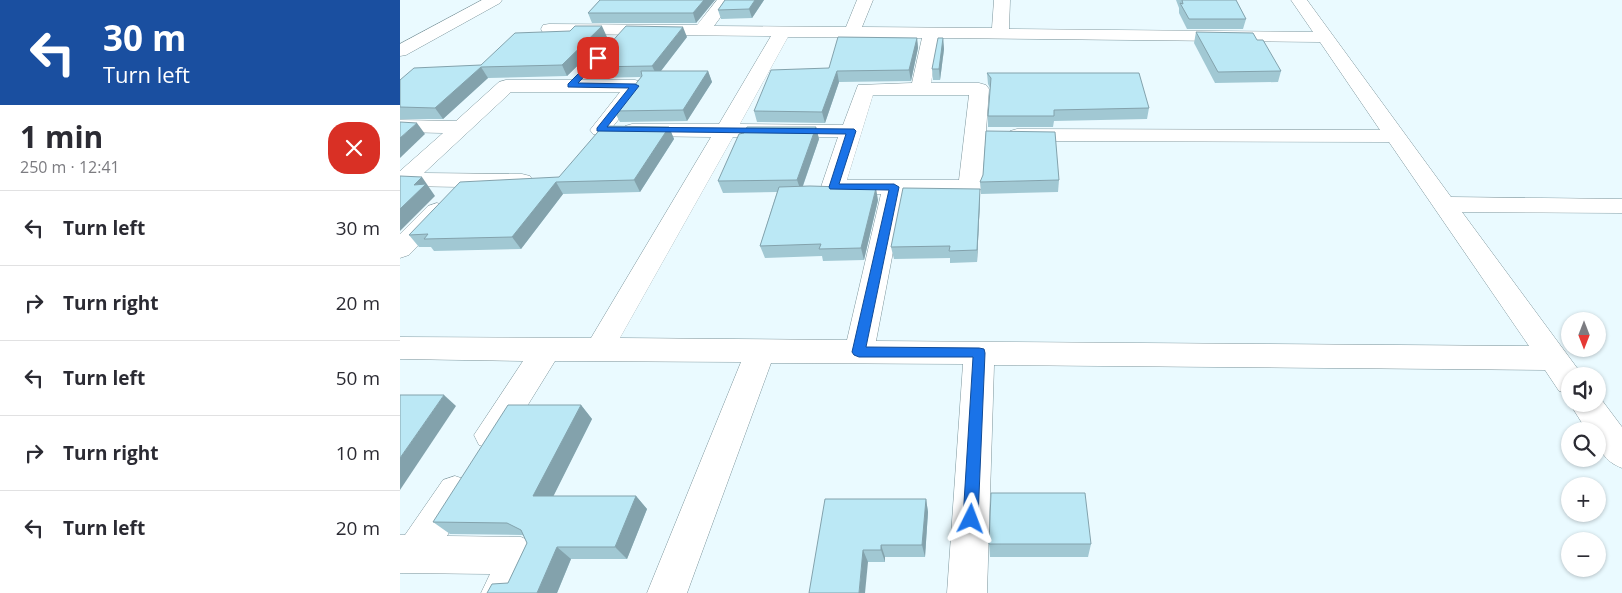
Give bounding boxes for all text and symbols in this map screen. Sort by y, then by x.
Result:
text: 30 m [103,14,186,61]
icon: left [20,20,85,85]
pin [577,37,619,79]
icon: arrive [584,44,612,72]
text: Turn left [103,59,190,89]
text: 1 min [20,116,103,157]
button: close [328,122,380,174]
text: 250 m · 12:41 [20,156,120,178]
icon: left [20,214,48,242]
text: Turn left [63,215,145,241]
text: 30 m [336,215,380,241]
icon: right [20,289,48,317]
text: Turn right [63,290,158,316]
text: 20 m [336,290,380,316]
north arrow [1561,312,1606,358]
map controls [1561,312,1606,577]
icon: left [20,364,48,392]
text: Turn left [63,365,145,391]
text: 50 m [336,365,380,391]
button: sound [1561,367,1606,412]
button: search [1561,422,1606,467]
icon: right [20,439,48,467]
text: Turn right [63,440,158,466]
text: 10 m [336,440,380,466]
button: + [1561,477,1606,522]
position arrow [944,492,996,544]
icon: left [20,514,48,542]
text: Turn left [63,515,145,541]
text: 20 m [336,515,380,541]
button: − [1561,532,1606,577]

